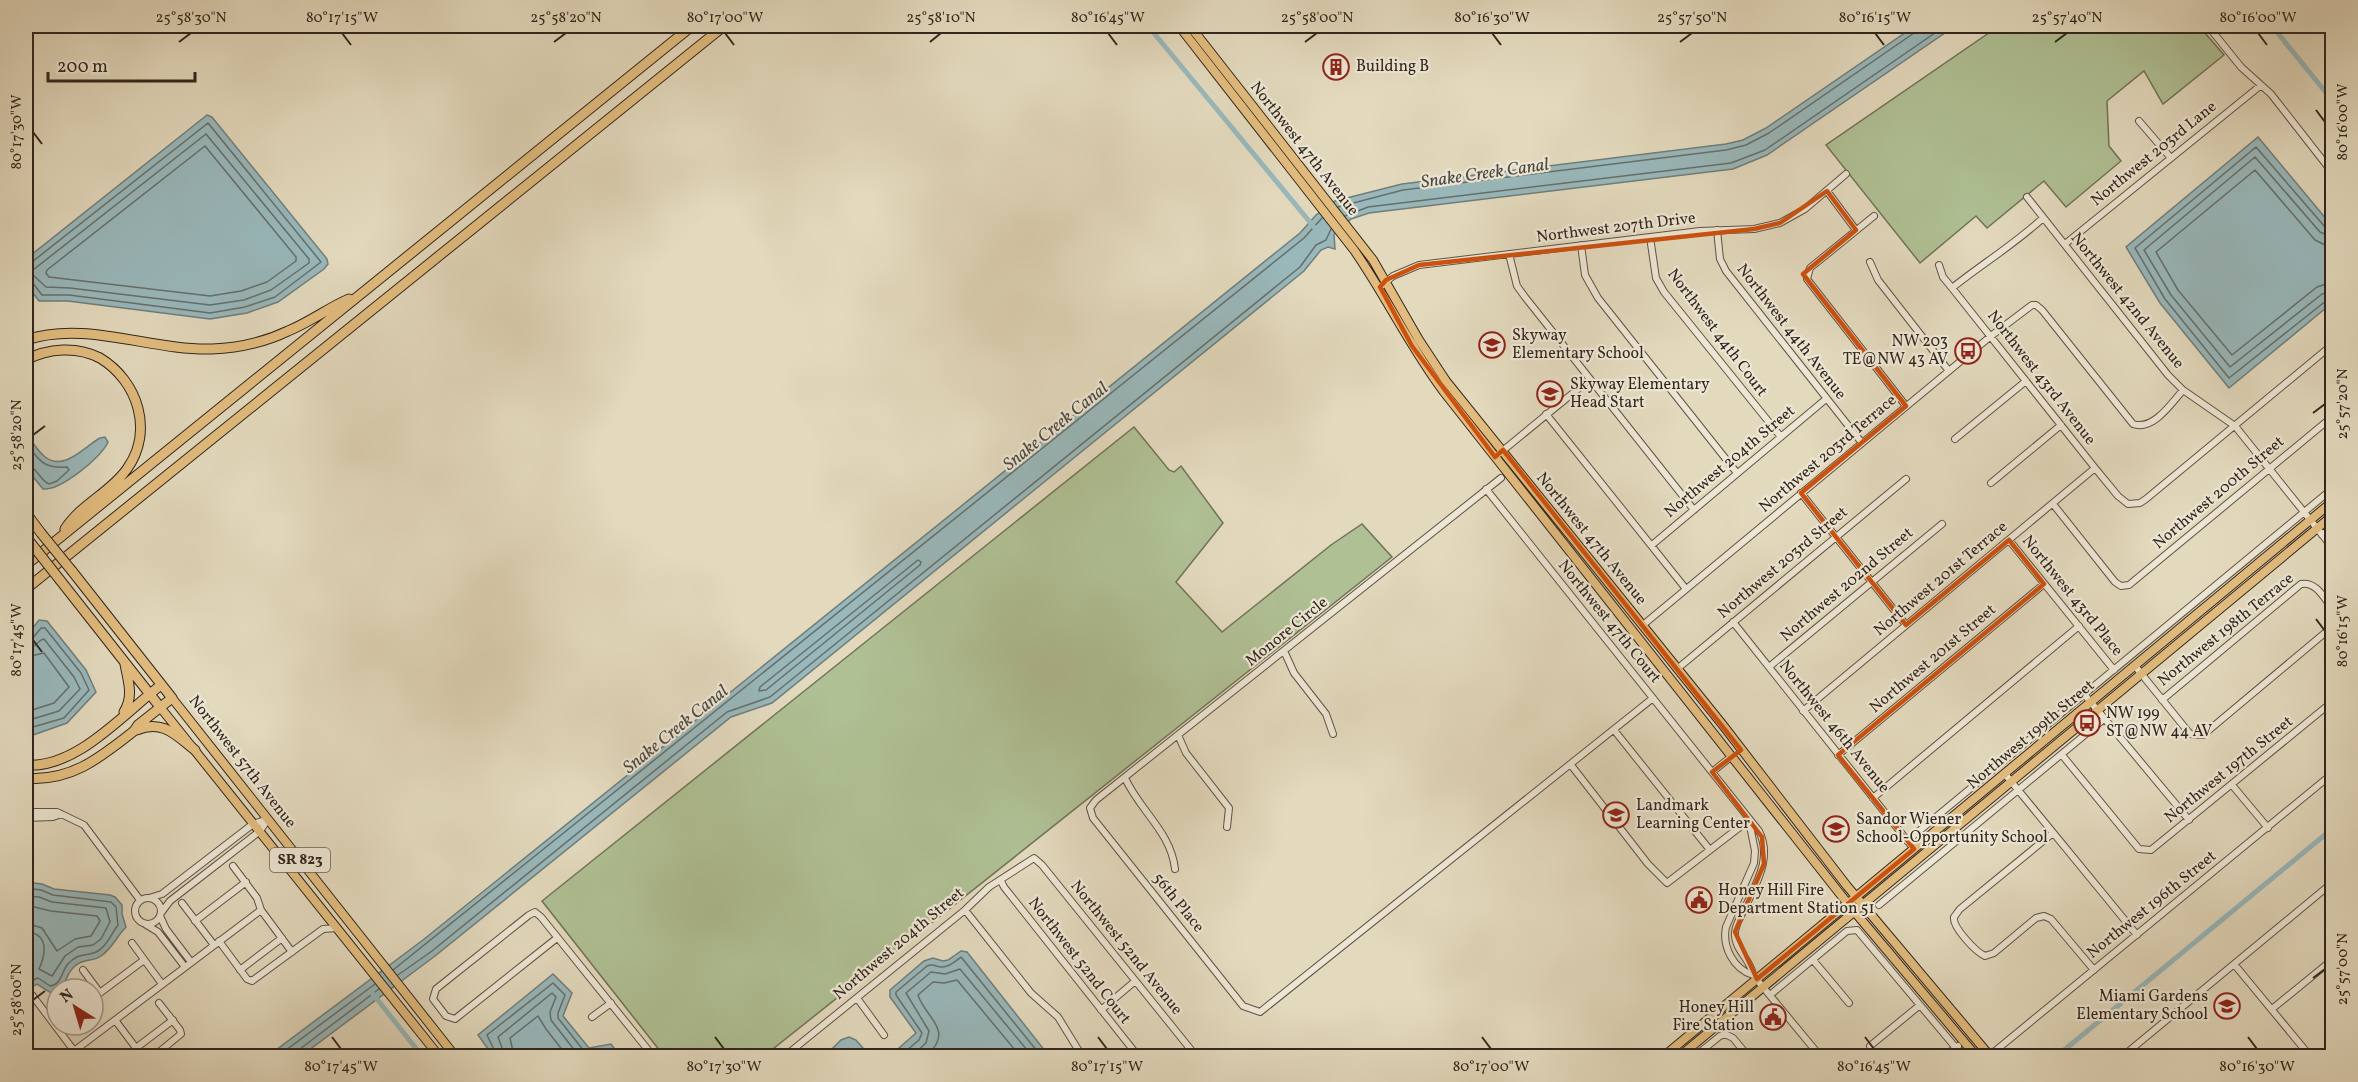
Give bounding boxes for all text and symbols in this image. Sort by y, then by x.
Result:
text: 25°58'30"N [155,8,227,29]
text: 80°17'15"W [306,8,378,29]
text: 25°58'20"N [530,8,602,29]
text: 80°17'00"W [687,8,763,29]
text: 25°58'10"N [906,8,976,29]
text: 80°16'45"W [1071,8,1145,29]
text: 25°58'00"N [1281,8,1353,29]
text: 80°16'30"W [1454,8,1530,29]
text: 25°57'50"N [1657,8,1727,29]
text: 80°16'15"W [1839,8,1911,29]
text: 25°57'40"N [2032,8,2102,29]
text: 80°16'00"W [2220,8,2297,29]
scale bar [48,45,195,83]
building icon: Building B [1321,52,1351,82]
text: 200 m [57,55,108,80]
place label: Building B [1356,56,1429,78]
street label: Northwest 47th Avenue [1245,77,1363,221]
text: 80°16'00"W [2333,84,2354,161]
text: 80°17'30"W [7,94,28,170]
street label: Northwest 203rd Lane [2086,96,2222,212]
water label: Snake Creek Canal [1419,153,1551,195]
street label: Northwest 207th Drive [1535,207,1697,249]
street label: Northwest 42nd Avenue [2065,228,2189,374]
street label: Northwest 44th Avenue [1731,259,1851,405]
street label: Northwest 44th Court [1662,265,1773,402]
street label: Northwest 43rd Avenue [1981,306,2101,450]
place label: Skyway Elementary School [1512,325,1644,365]
school or university icon: Skyway Elementary School [1477,330,1507,360]
place label: NW 203 TE@NW 43 AV [1843,331,1948,371]
bus stop icon: NW 203 TE@NW 43 AV [1953,336,1983,366]
text: 25°57'20"N [2333,368,2354,440]
place label: Skyway Elementary Head Start [1570,374,1710,414]
water label: Snake Creek Canal [998,376,1114,477]
school or university icon: Skyway Elementary Head Start [1535,379,1565,409]
street label: Northwest 203rd Terrace [1755,390,1901,518]
text: 25°58'20"N [7,399,28,471]
street label: Northwest 204th Street [1660,400,1800,523]
street label: Northwest 200th Street [2149,431,2290,555]
street label: Northwest 47th Avenue [1531,468,1651,610]
street label: Northwest 203rd Street [1713,502,1853,624]
street label: Northwest 201st Terrace [1869,516,2013,642]
street label: Northwest 202nd Street [1776,523,1918,647]
street label: Northwest 43rd Place [2016,531,2128,661]
street label: Northwest 47th Court [1552,556,1666,689]
street label: Northwest 198th Terrace [2153,568,2299,692]
street label: Monore Circle [1241,592,1333,672]
text: 80°16'15"W [2333,595,2354,667]
street label: Northwest 201st Street [1865,599,2001,719]
text: 80°17'45"W [7,603,28,677]
street label: Northwest 46th Avenue [1773,656,1895,798]
street label: Northwest 199th Street [1963,675,2100,795]
water label: Snake Creek Canal [618,679,734,780]
street label: Northwest 57th Avenue [183,691,301,833]
place label: NW 199 ST@NW 44 AV [2106,703,2212,743]
bus stop icon: NW 199 ST@NW 44 AV [2072,708,2102,738]
street label: Northwest 197th Street [2160,711,2298,829]
place label: Landmark Learning Center [1636,795,1750,835]
school or university icon: Landmark Learning Center [1601,800,1631,830]
place label: Sandor Wiener School-Opportunity School [1856,809,2048,849]
school or university icon: Sandor Wiener School-Opportunity School [1821,814,1851,844]
street label: Northwest 196th Street [2083,846,2222,964]
road number: SR 823 [270,848,330,872]
street label: 56th Place [1147,869,1209,937]
street label: Northwest 52nd Avenue [1065,876,1187,1020]
place label: Honey Hill Fire Department Station 51 [1718,880,1875,920]
street label: Northwest 204th Street [829,882,969,1005]
public building icon: Honey Hill Fire Department Station 51 [1684,885,1714,915]
street label: Northwest 52nd Court [1022,893,1136,1029]
text: 25°57'00"N [2333,933,2354,1005]
text: 25°58'00"N [7,964,28,1036]
north arrow [45,977,105,1037]
text: N [56,984,79,1009]
place label: Miami Gardens Elementary School [2076,986,2208,1026]
school or university icon: Miami Gardens Elementary School [2212,991,2242,1021]
place label: Honey Hill Fire Station [1673,997,1754,1037]
public building icon: Honey Hill Fire Station [1758,1002,1788,1032]
text: 80°17'45"W [304,1057,378,1078]
text: 80°17'30"W [686,1057,762,1078]
text: 80°17'15"W [1071,1057,1143,1078]
text: 80°17'00"W [1453,1057,1529,1078]
text: 80°16'45"W [1837,1057,1911,1078]
text: 80°16'30"W [2219,1057,2295,1078]

